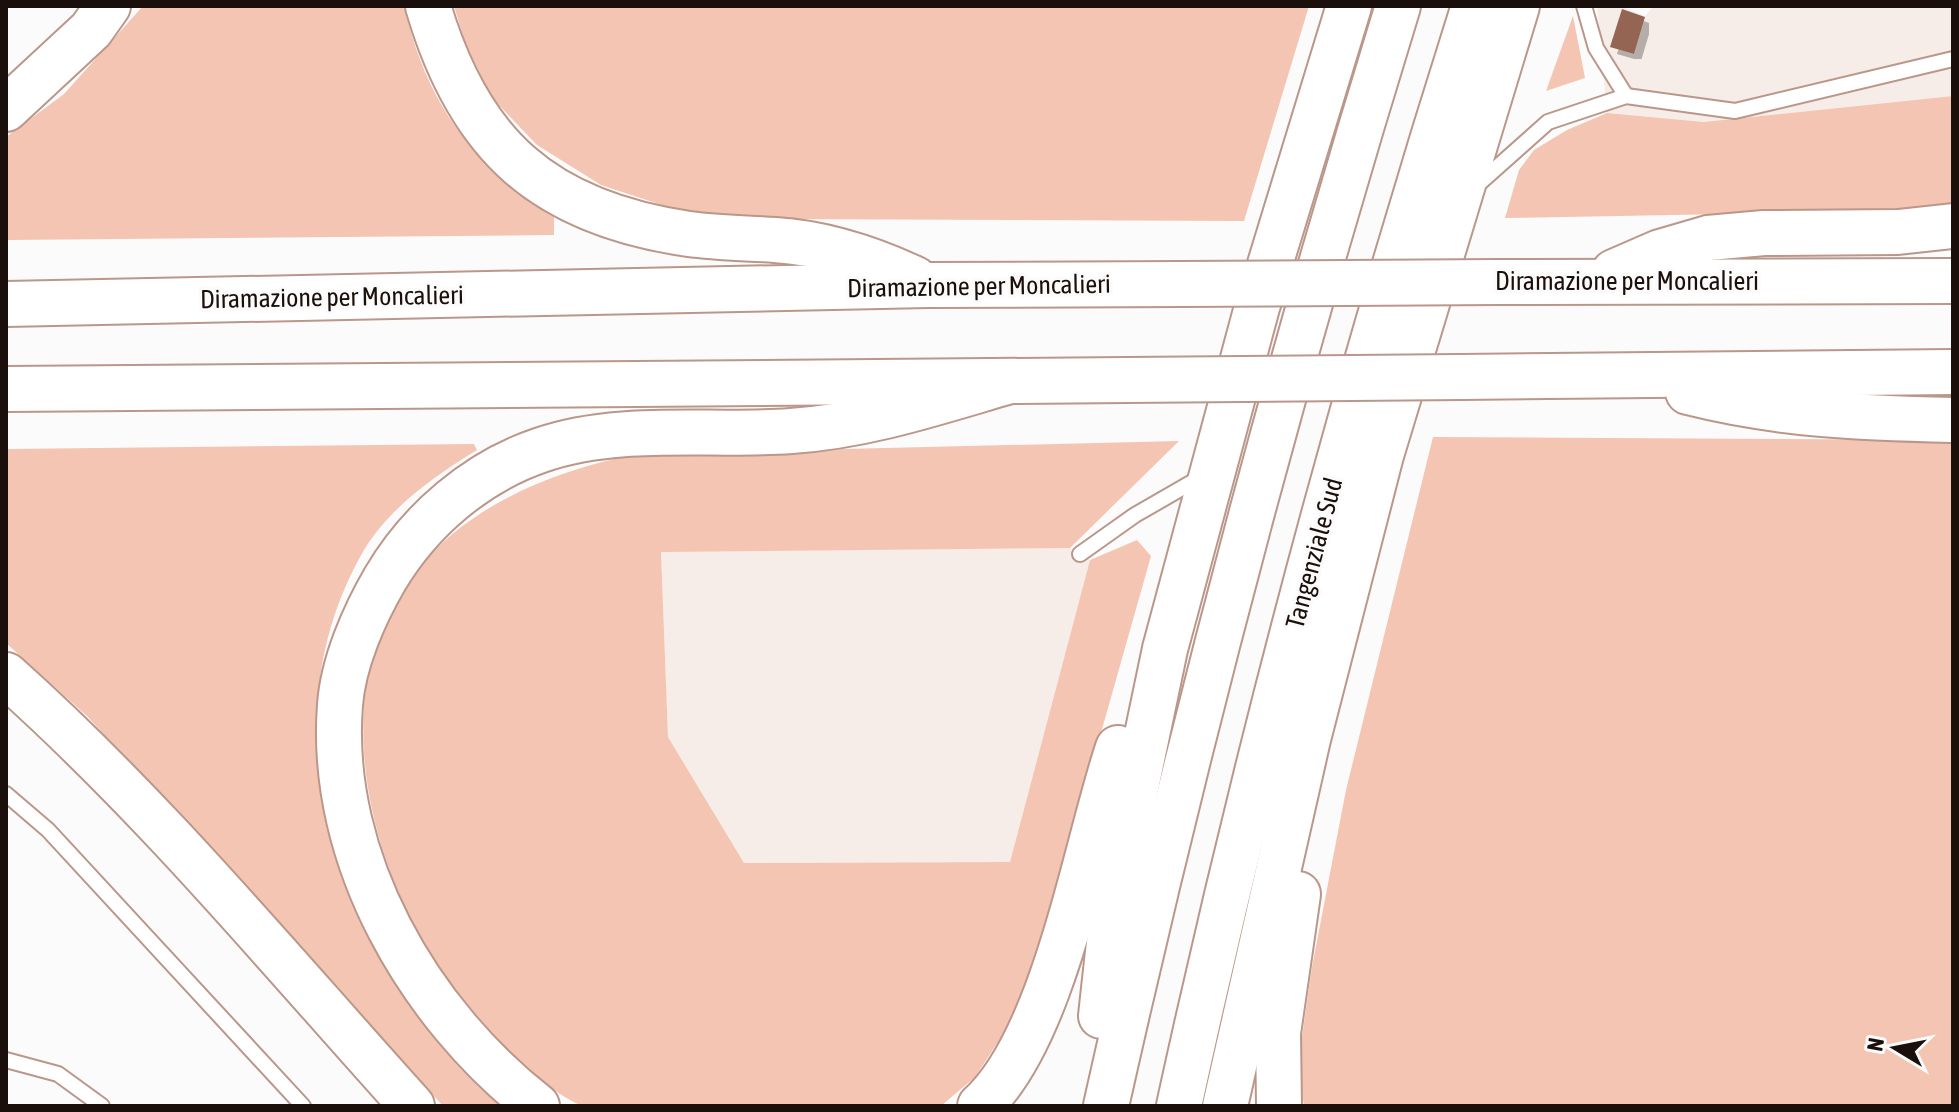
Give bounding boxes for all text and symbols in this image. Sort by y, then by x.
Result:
street label: Diramazione per Moncalieri [1495,266,1759,296]
street label: Diramazione per Moncalieri [847,269,1111,303]
street label: Diramazione per Moncalieri [200,280,464,314]
street label: Tangenziale Sud [1280,474,1348,632]
north arrow [1855,1008,1935,1088]
text: N [1861,1036,1889,1053]

